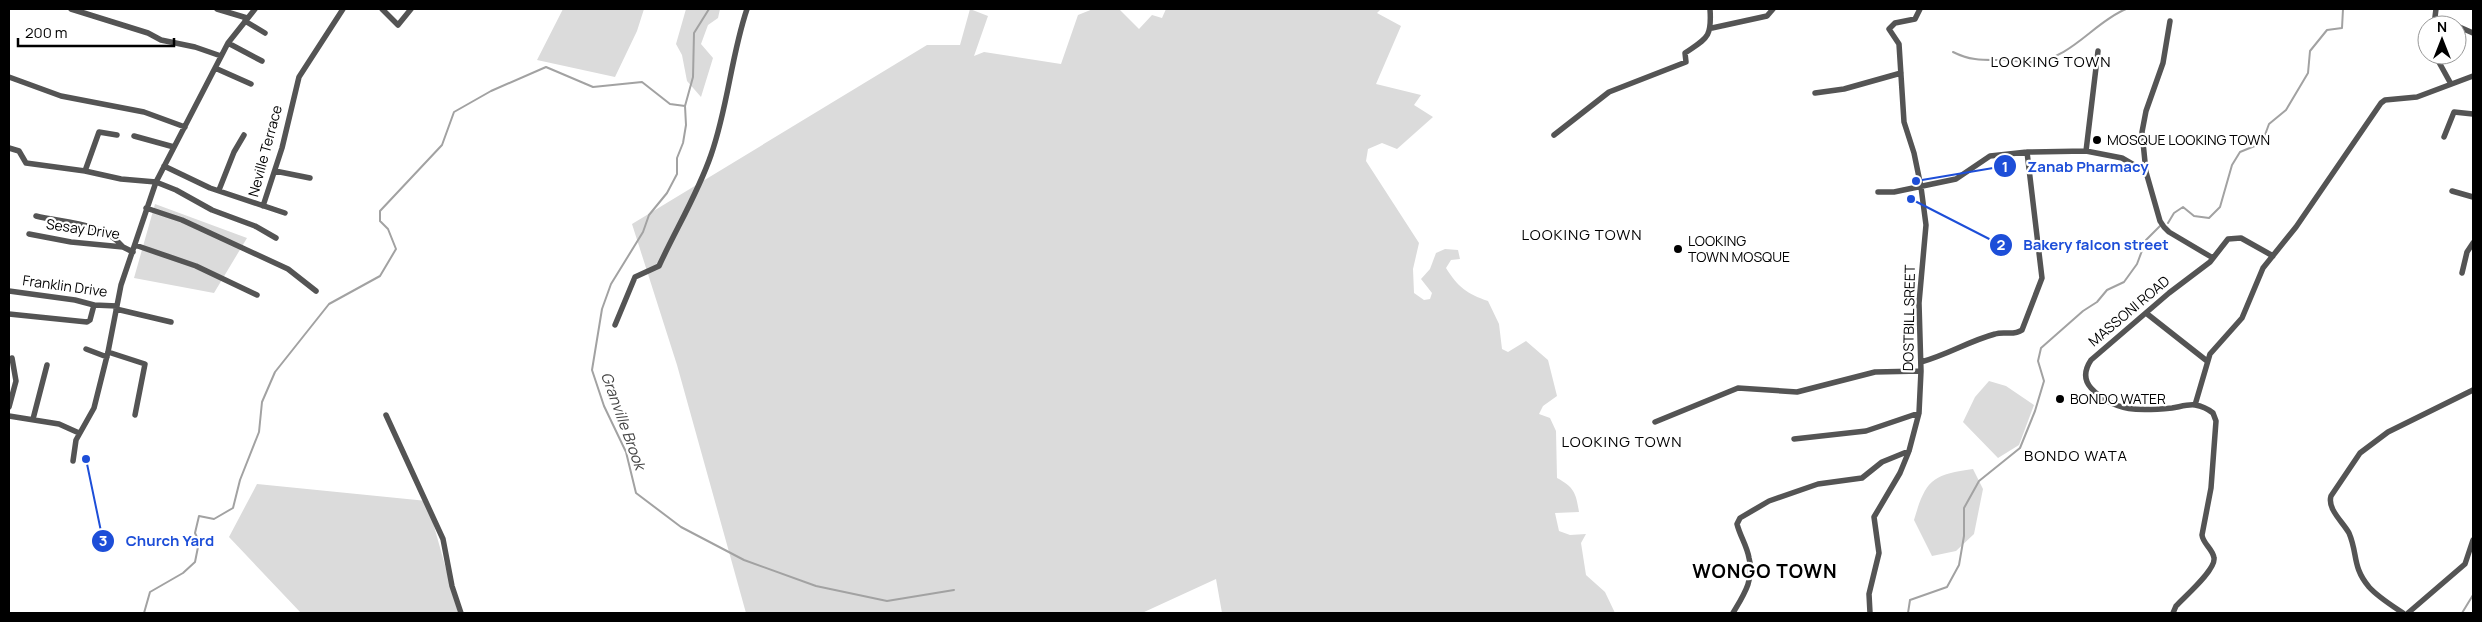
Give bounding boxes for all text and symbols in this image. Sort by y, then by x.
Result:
scale bar [18,15,174,47]
north arrow [2417,15,2467,65]
text: N [2437,17,2447,36]
text: 200 m [25,22,68,43]
district label: LOOKING TOWN [1991,51,2111,72]
street label: Neville Terrace [243,103,286,199]
place label: MOSQUE LOOKING TOWN [2107,130,2270,149]
marker: MOSQUE LOOKING TOWN [2091,134,2103,146]
callout: Zanab Pharmacy [1992,151,2159,181]
text: 1 [2002,156,2008,177]
text: Zanab Pharmacy [2027,156,2149,177]
street label: Sesay Drive [45,214,121,243]
district label: LOOKING TOWN [1522,224,1642,245]
callout: Bakery falcon street [1988,230,2179,260]
place label: LOOKING TOWN MOSQUE [1688,231,1790,266]
text: 2 [1997,234,2006,255]
text: Bakery falcon street [2023,234,2169,255]
marker: LOOKING TOWN MOSQUE [1672,243,1684,255]
street label: DOSTBILL SREET [1898,264,1919,371]
street label: Franklin Drive [22,270,109,301]
street label: MASSONI ROAD [2084,271,2173,350]
water label: Granville Brook [596,369,652,475]
place label: BONDO WATER [2070,389,2166,408]
marker: BONDO WATER [2054,393,2066,405]
district label: LOOKING TOWN [1562,431,1682,452]
district label: BONDO WATA [2024,445,2128,466]
callout: Church Yard [91,526,224,556]
text: 3 [99,530,107,551]
text: Church Yard [126,530,214,551]
district label: WONGO TOWN [1692,558,1838,584]

